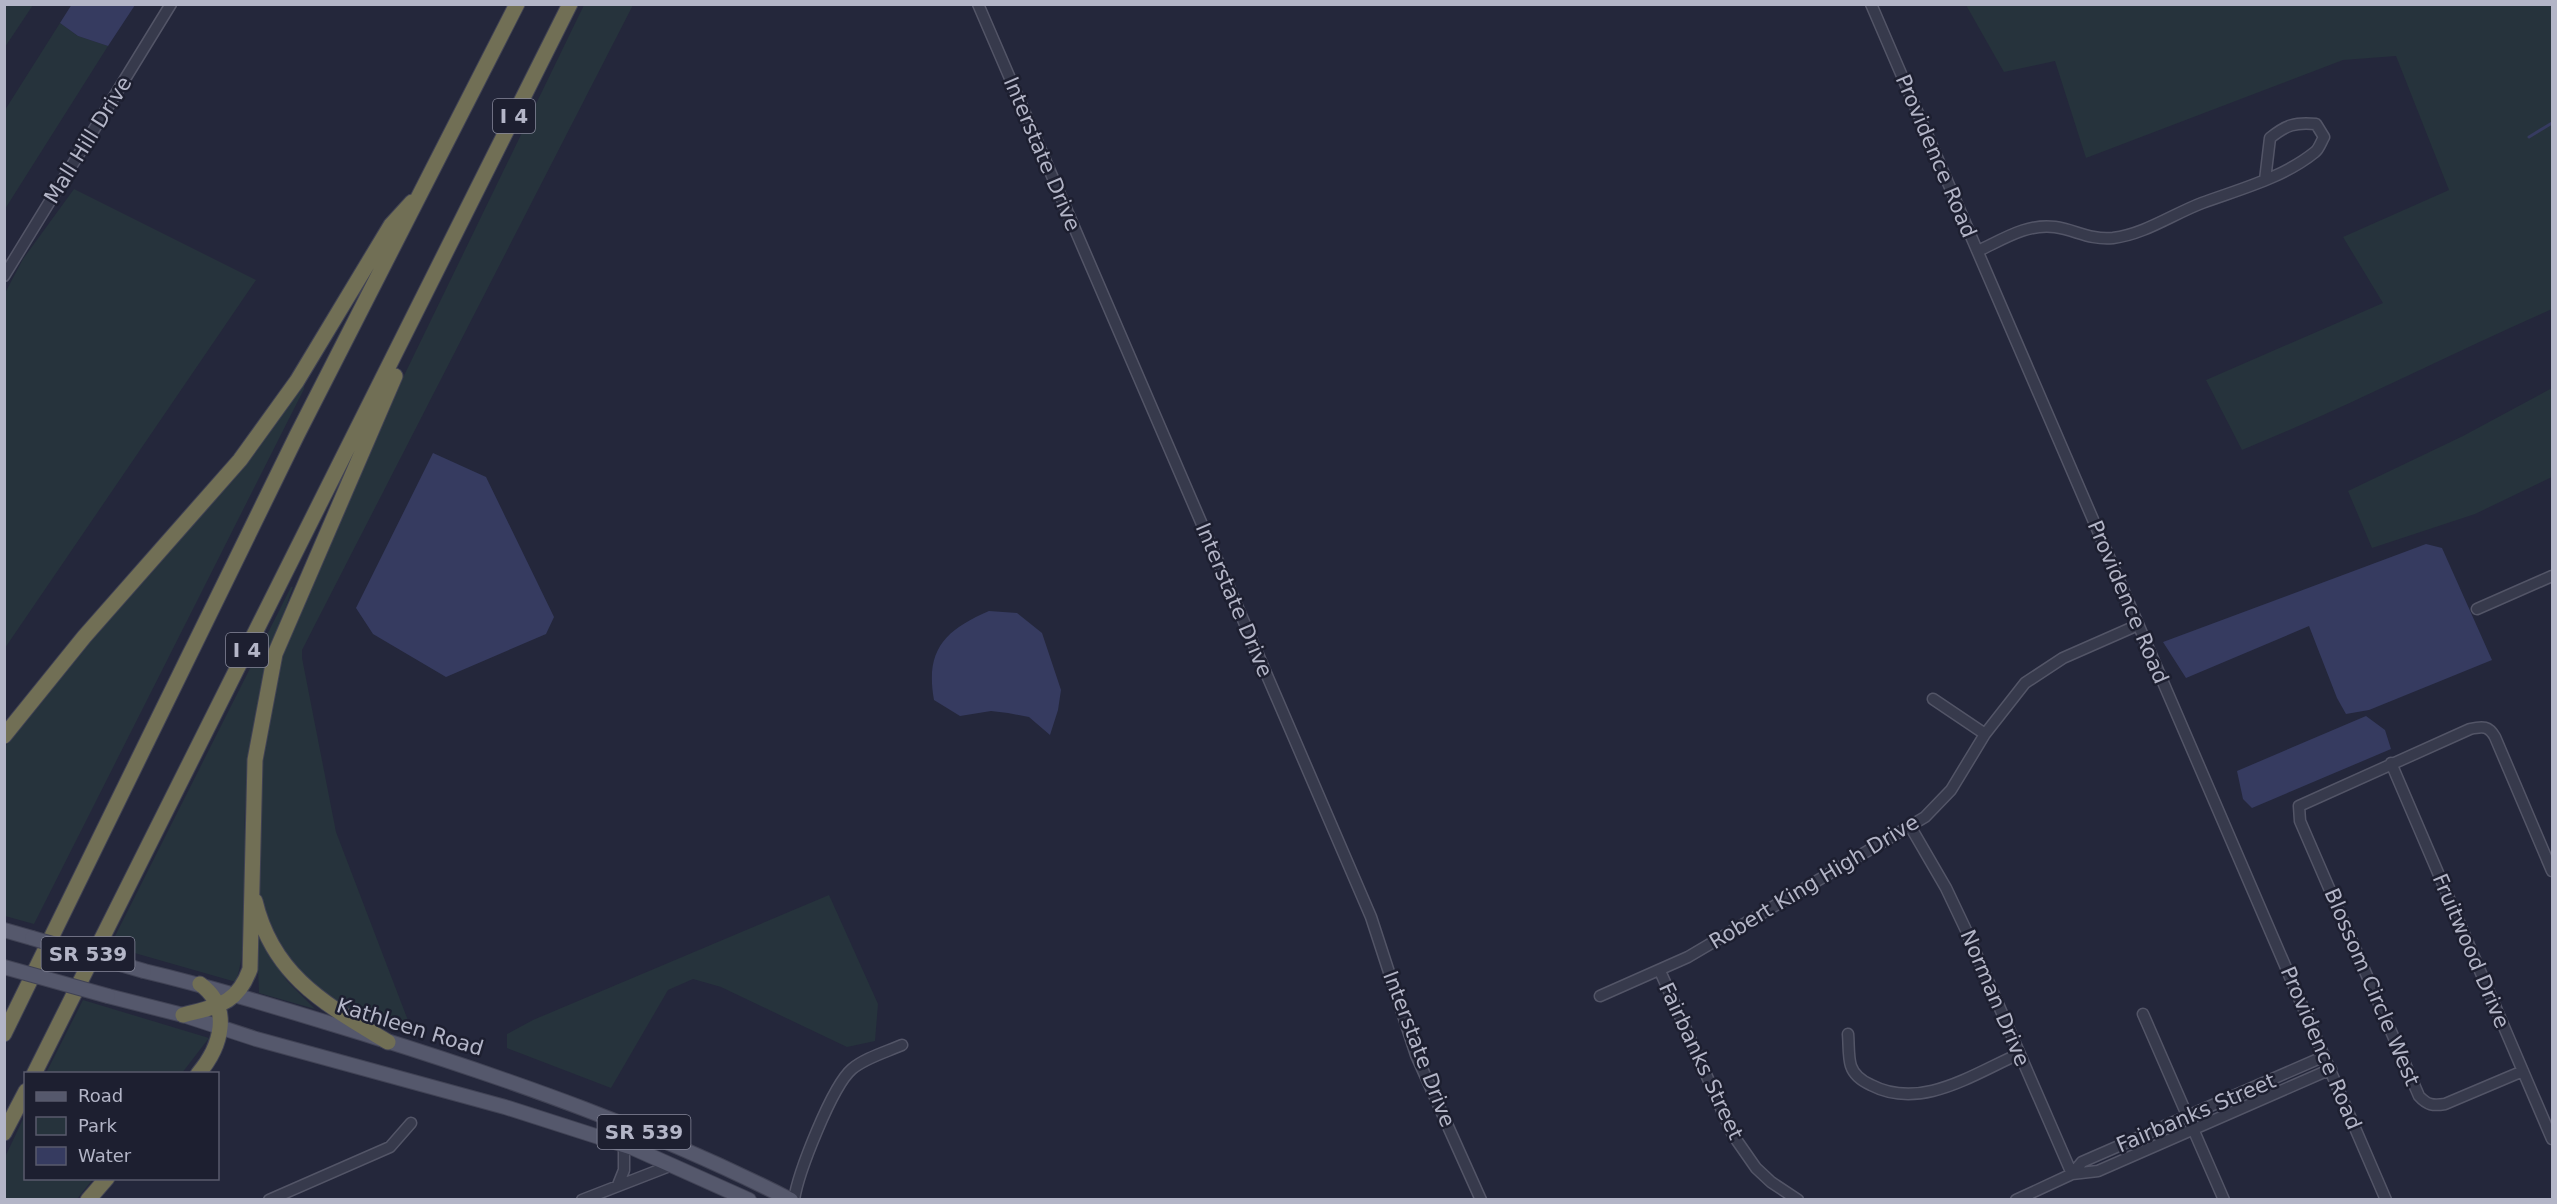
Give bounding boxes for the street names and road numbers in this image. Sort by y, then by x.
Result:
street label: Providence Road [1891,71,1981,241]
street label: Mall Hill Drive [39,72,137,208]
street label: Interstate Drive [999,73,1085,235]
road number: I 4 [493,99,535,133]
street label: Providence Road [2083,517,2173,687]
street label: Interstate Drive [1191,519,1277,681]
road number: I 4 [226,633,268,667]
street label: Robert King High Drive [1705,810,1923,954]
street label: Fruitwood Drive [2428,870,2514,1032]
street label: Blossom Circle West [2319,885,2425,1089]
street label: Norman Drive [1955,926,2035,1070]
road number: SR 539 [42,937,134,971]
street label: Providence Road [2276,963,2366,1133]
street label: Interstate Drive [1378,968,1460,1130]
street label: Fairbanks Street [1654,979,1748,1143]
street label: Kathleen Road [334,993,486,1061]
street label: Fairbanks Street [2113,1069,2279,1157]
road number: SR 539 [598,1115,690,1149]

